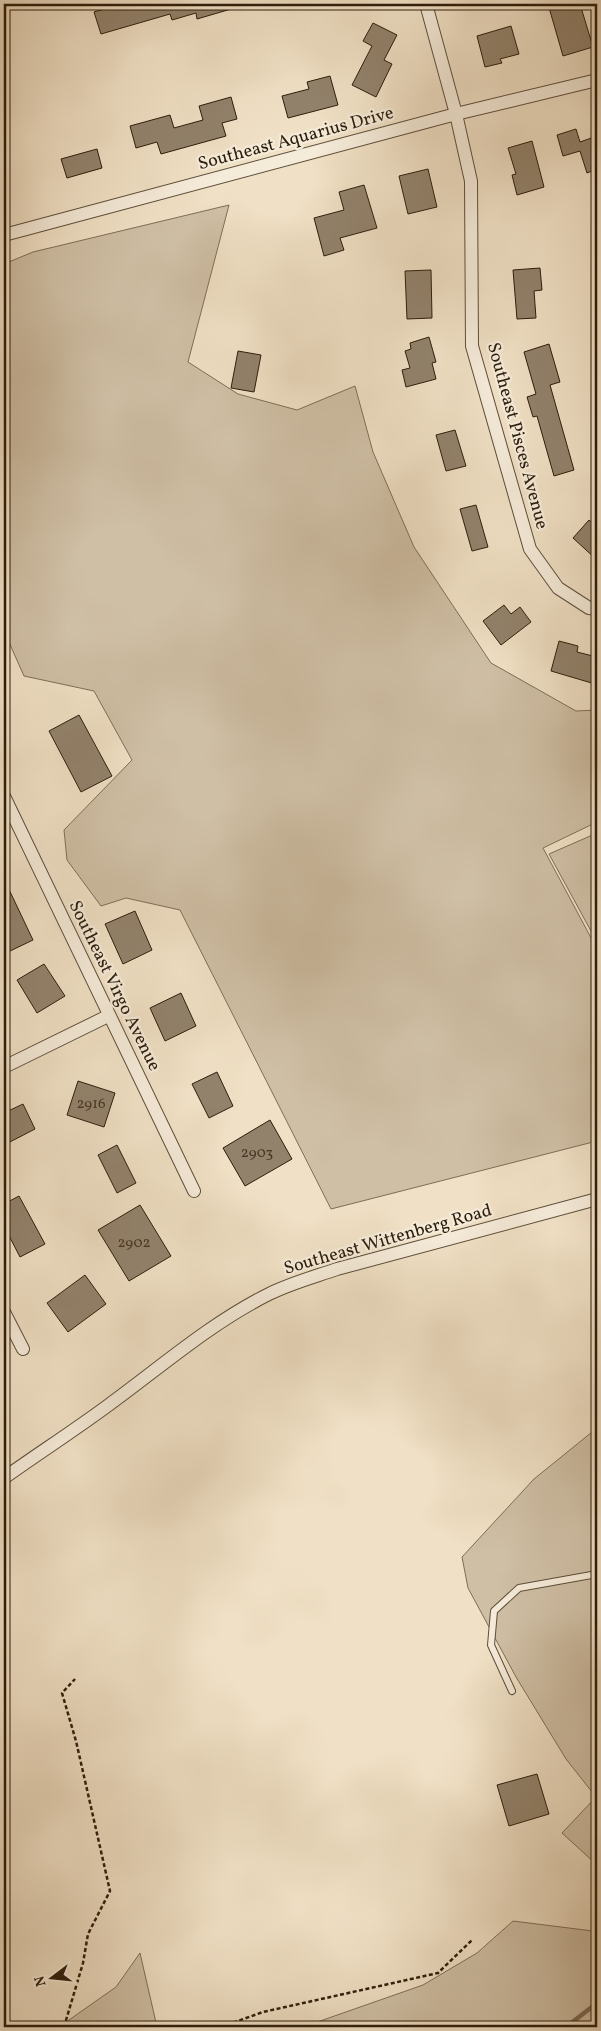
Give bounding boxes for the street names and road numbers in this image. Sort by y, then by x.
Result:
street label: Southeast Aquarius Drive [195,101,397,177]
street label: Southeast Pisces Avenue [480,340,554,532]
street label: Southeast Virgo Avenue [62,897,166,1075]
street label: Southeast Wittenberg Road [281,1198,495,1282]

